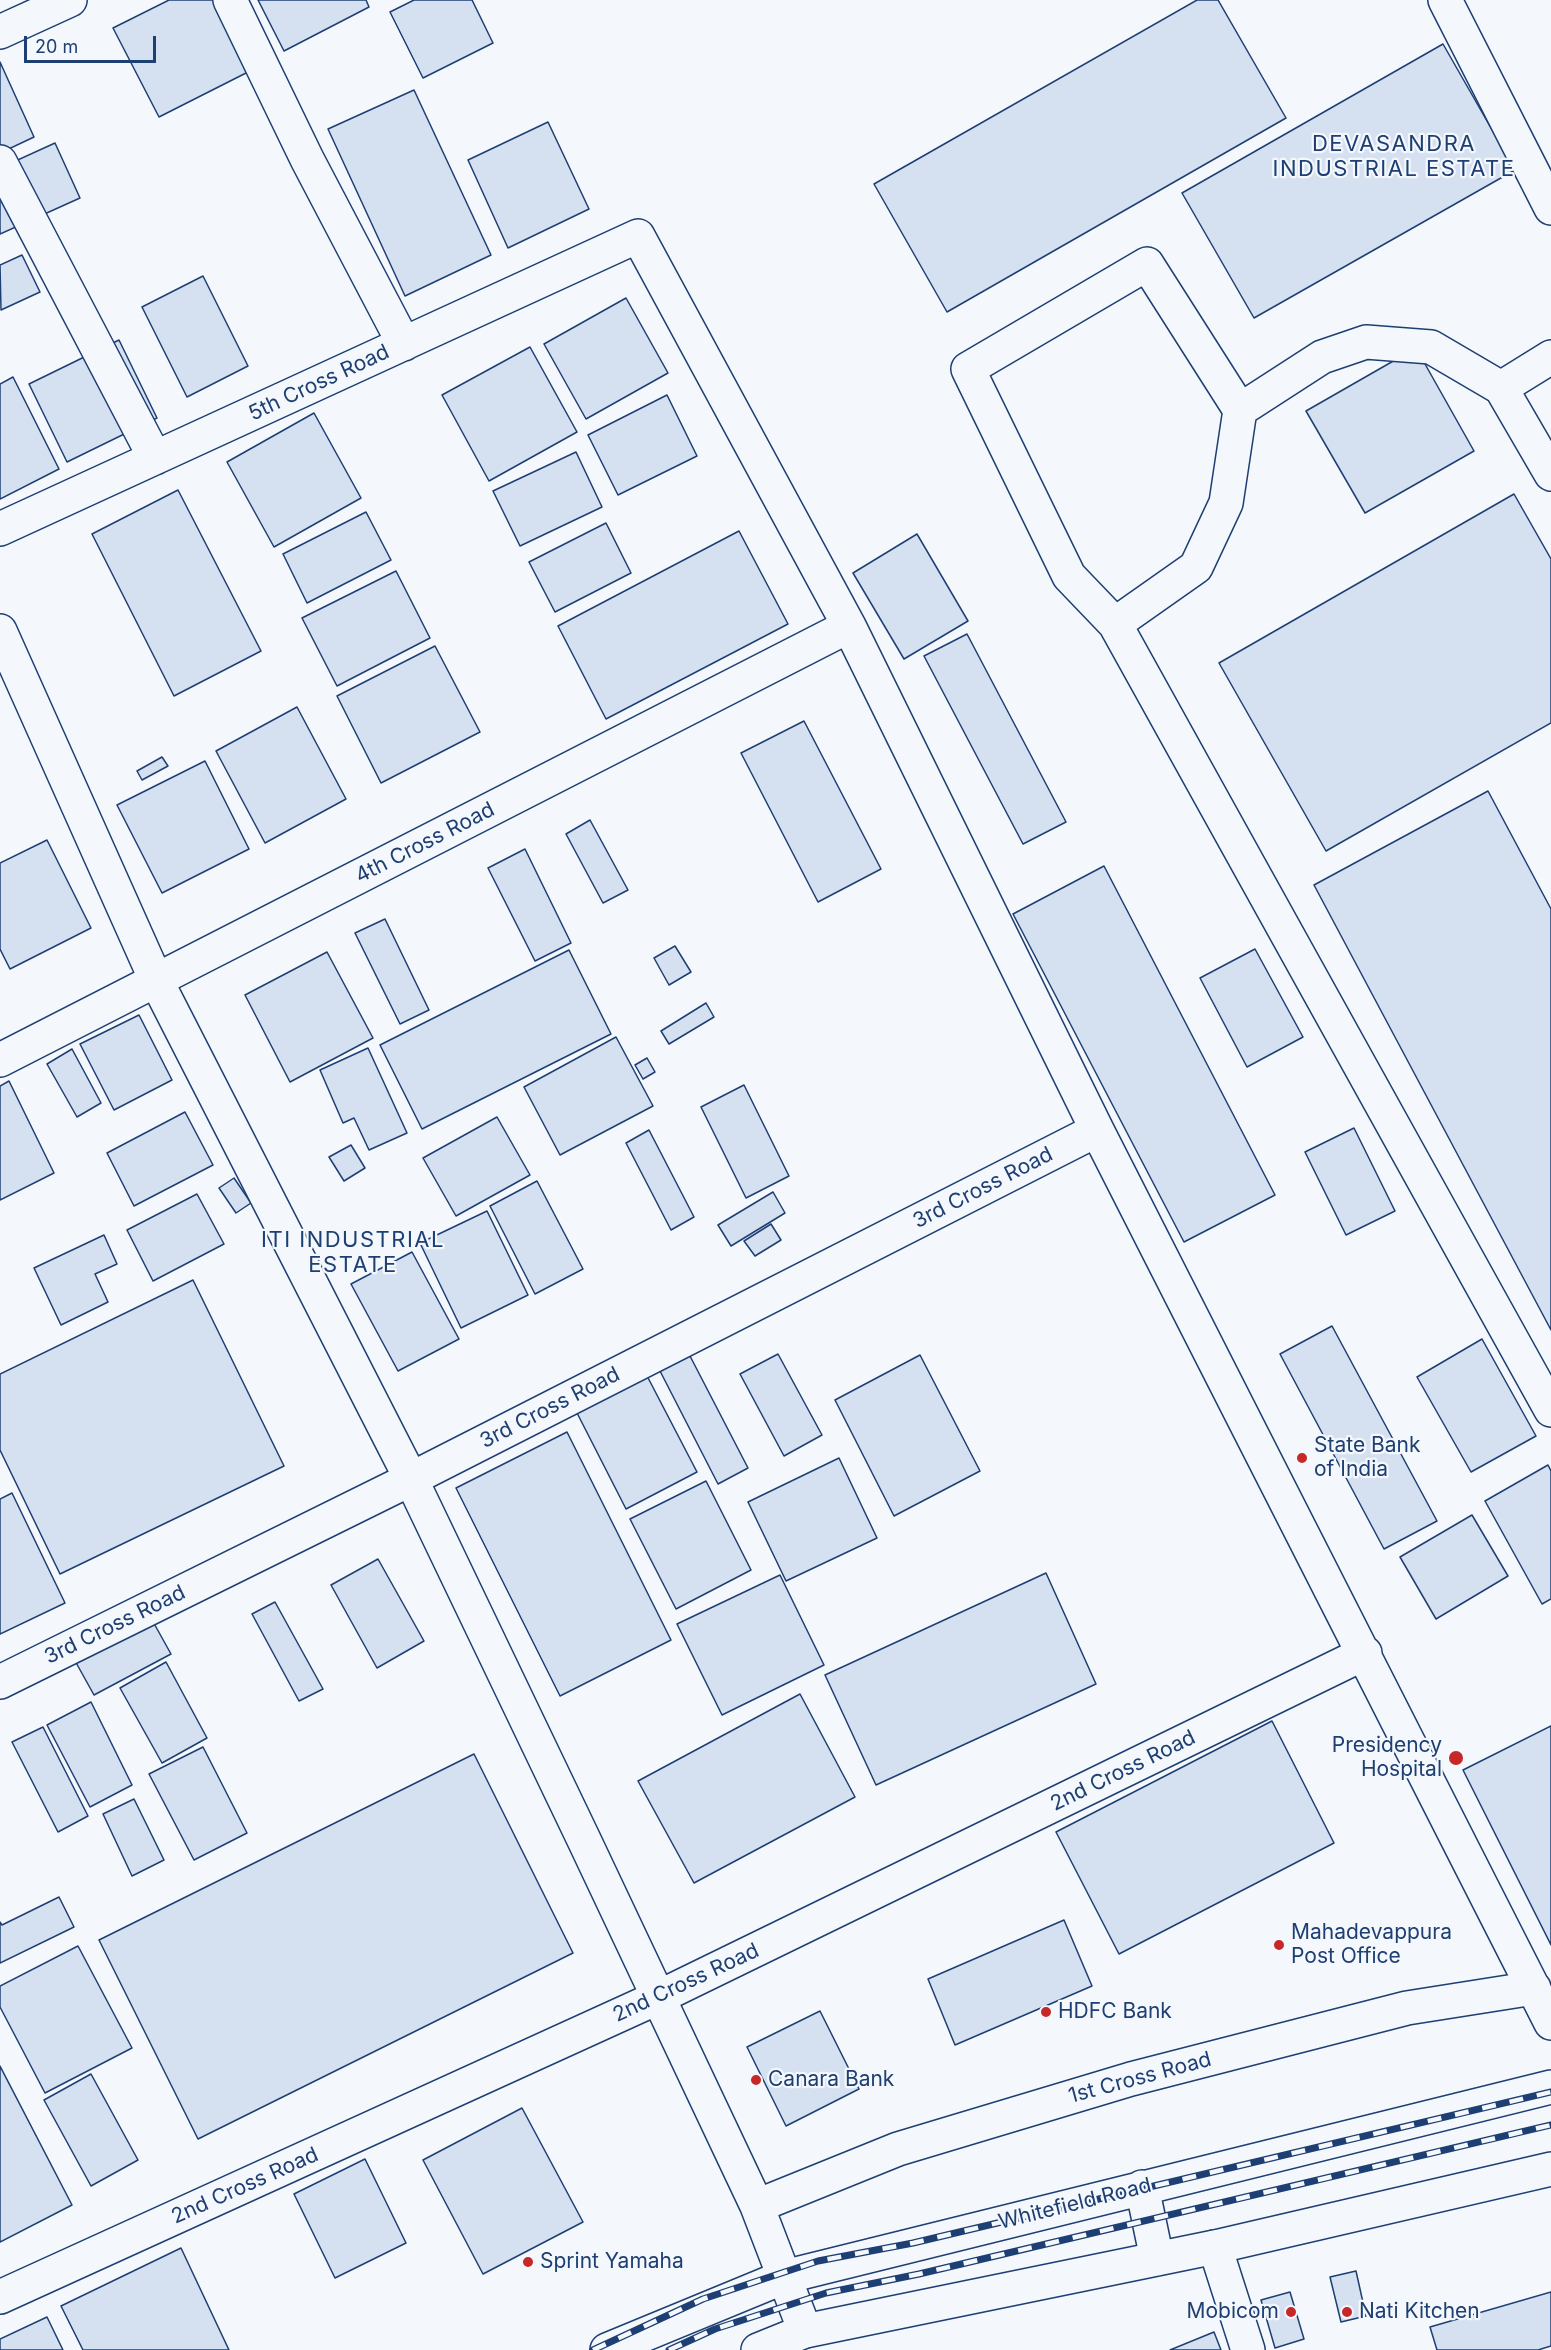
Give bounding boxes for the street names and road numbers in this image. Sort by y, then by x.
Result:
street label: 5th Cross Road [245,339,393,427]
street label: 4th Cross Road [351,797,499,889]
street label: 3rd Cross Road [909,1142,1057,1234]
street label: 3rd Cross Road [476,1362,624,1454]
street label: 3rd Cross Road [40,1580,190,1670]
street label: 2nd Cross Road [1046,1725,1200,1817]
street label: 2nd Cross Road [609,1938,763,2028]
street label: 1st Cross Road [1066,2047,1214,2109]
street label: 2nd Cross Road [168,2142,322,2230]
street label: Whitefield Road [996,2173,1154,2235]

